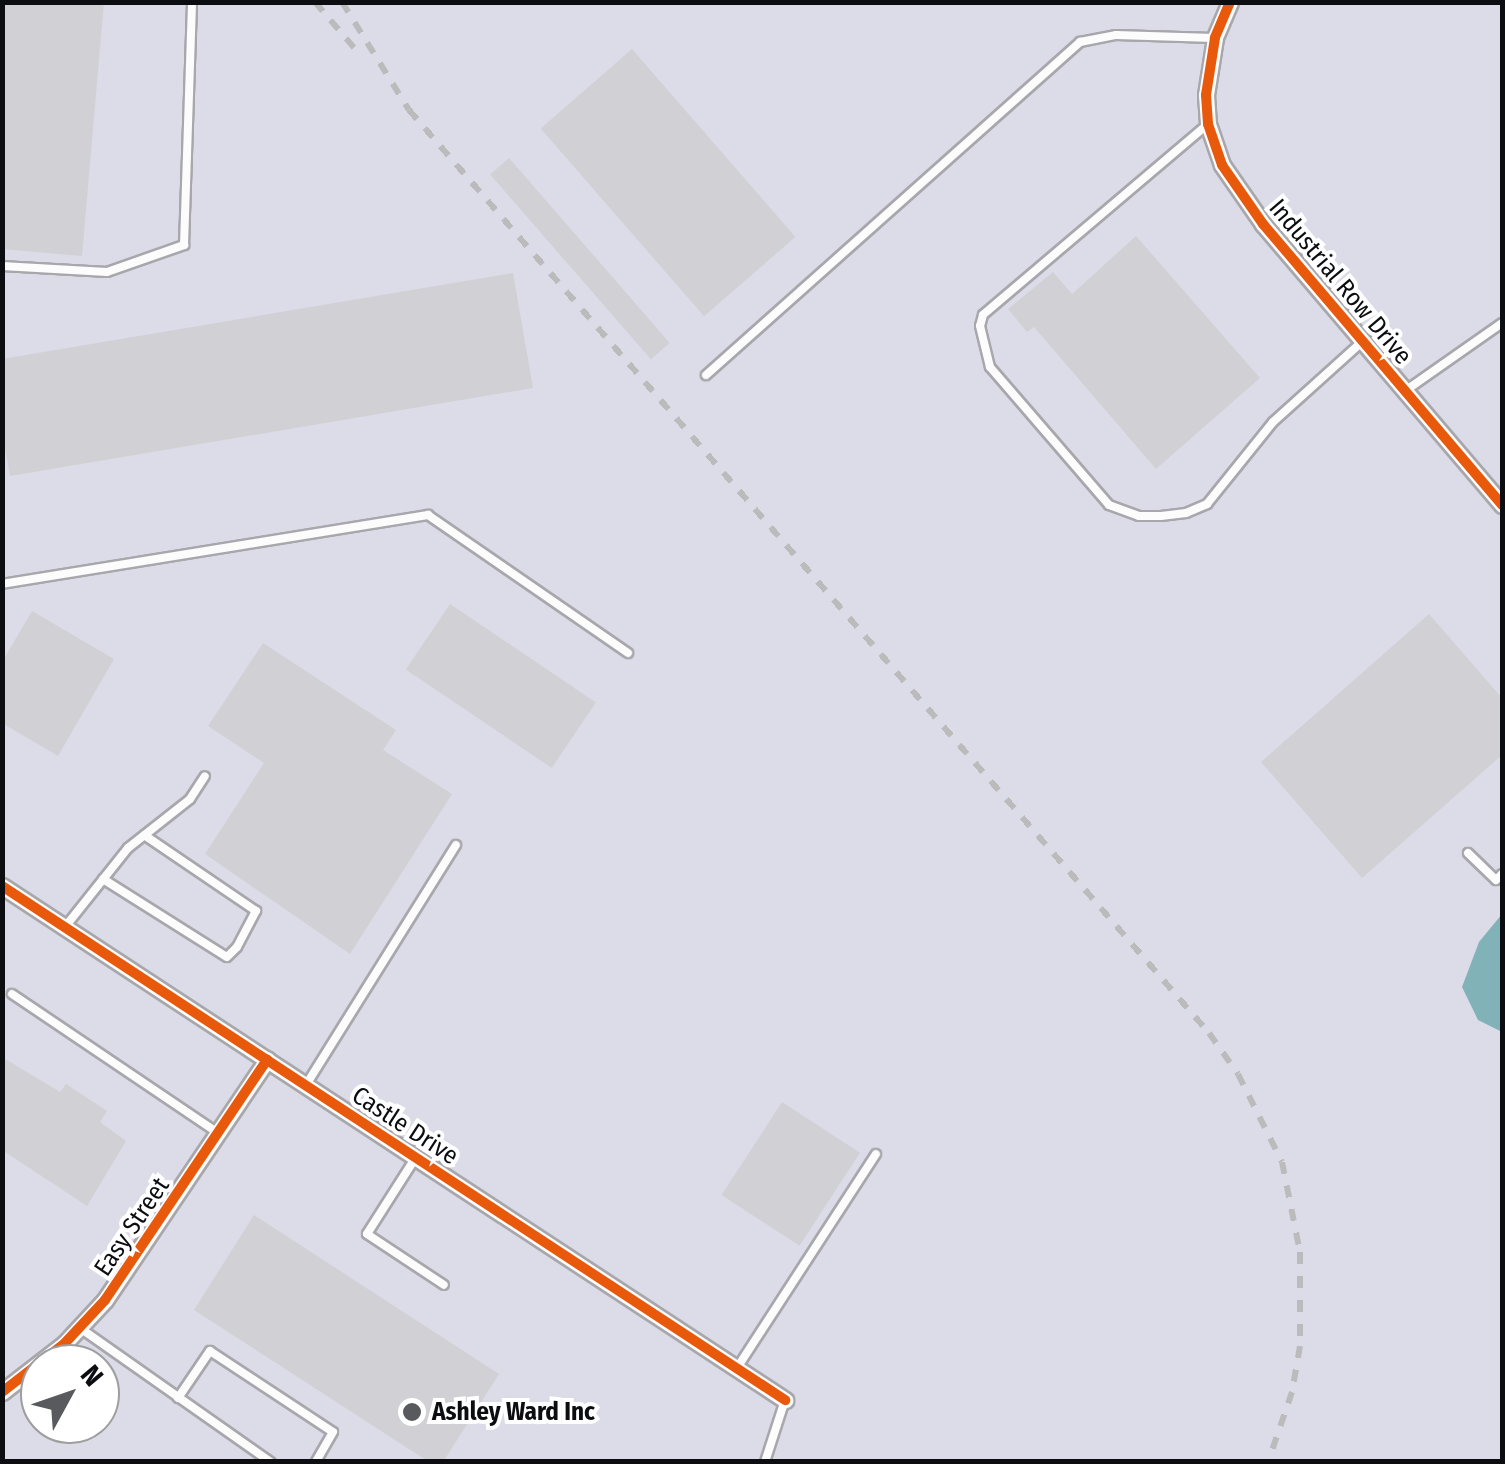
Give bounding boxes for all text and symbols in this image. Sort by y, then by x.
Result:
street label: Industrial Row Drive [1262,193,1418,371]
street label: Castle Drive [346,1081,464,1171]
street label: Easy Street [88,1172,176,1282]
north arrow [20,1344,120,1444]
text: N [74,1359,110,1393]
place label: Ashley Ward Inc [432,1397,595,1427]
marker: Ashley Ward Inc [401,1401,423,1423]

